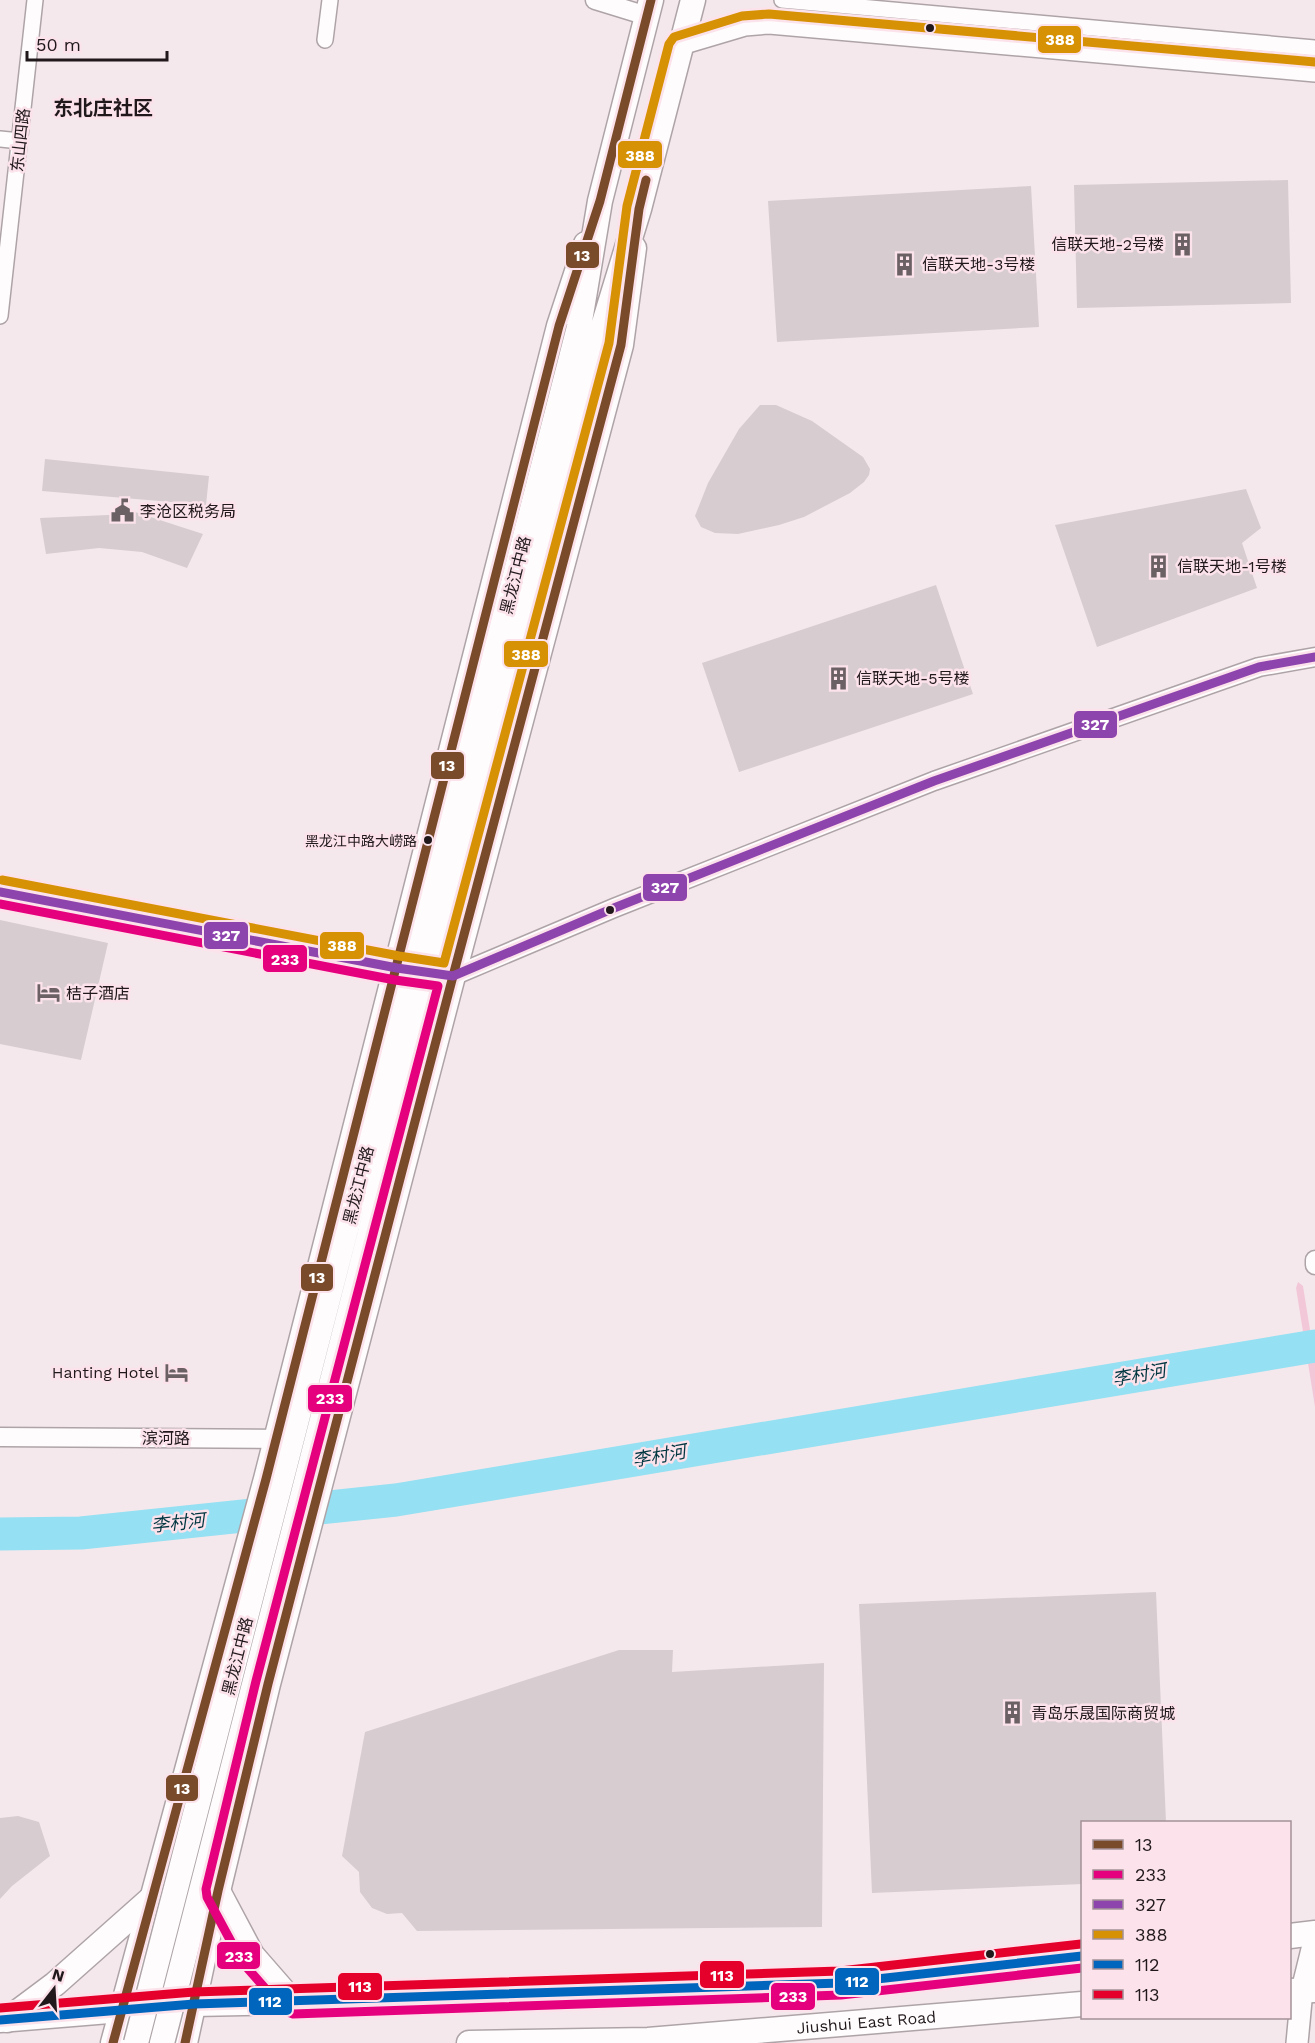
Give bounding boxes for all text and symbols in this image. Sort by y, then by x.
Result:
unlabelled marker [924,22,936,34]
scale bar [27,24,166,62]
line badge: 388 [1037,25,1082,54]
text: 388 [1045,30,1075,49]
text: 50 m [36,34,81,55]
district label: 东北庄社区 [53,96,153,120]
street label: 东山四路 [8,107,33,173]
line badge: 388 [617,140,663,169]
text: 388 [625,146,655,165]
building icon: 信联天地-2号楼 [1169,231,1195,257]
place label: 信联天地-2号楼 [1051,235,1164,254]
line badge: 13 [565,241,600,269]
text: 13 [574,246,590,265]
building icon: 信联天地-3号楼 [891,251,917,277]
place label: 信联天地-3号楼 [922,255,1035,274]
public building icon: 李沧区税务局 [109,498,135,524]
place label: 李沧区税务局 [140,502,236,521]
street label: 黑龙江中路 [497,534,534,616]
building icon: 信联天地-1号楼 [1146,553,1172,579]
place label: 信联天地-1号楼 [1177,557,1287,576]
line badge: 388 [503,640,549,668]
text: 388 [511,645,541,664]
building icon: 信联天地-5号楼 [825,665,851,691]
place label: 信联天地-5号楼 [856,669,969,688]
line badge: 327 [1073,710,1118,739]
text: 327 [1081,715,1109,734]
line badge: 13 [430,751,465,780]
text: 13 [439,756,455,775]
place label: 黑龙江中路大崂路 [305,833,417,849]
marker: 黑龙江中路大崂路 [422,834,434,846]
line badge: 327 [642,873,688,902]
text: 327 [651,878,679,897]
unlabelled marker [604,904,616,916]
line badge: 327 [203,921,249,950]
text: 327 [212,926,240,945]
line badge: 388 [319,931,365,960]
text: 388 [327,936,357,955]
line badge: 233 [262,944,308,973]
text: 233 [271,950,299,969]
hotel icon: 桔子酒店 [35,980,61,1006]
place label: 桔子酒店 [66,984,130,1003]
street label: 黑龙江中路 [340,1144,377,1226]
line badge: 13 [300,1263,334,1292]
text: 13 [309,1268,325,1287]
hotel icon: Hanting Hotel [164,1359,190,1385]
water label: 李村河 [1111,1359,1170,1390]
place label: Hanting Hotel [52,1363,159,1382]
line badge: 233 [307,1384,353,1413]
text: 233 [316,1389,344,1408]
street label: 滨河路 [142,1429,190,1448]
water label: 李村河 [631,1440,690,1471]
water label: 李村河 [150,1509,209,1536]
street label: 黑龙江中路 [219,1615,256,1697]
building icon: 青岛乐晟国际商贸城 [1000,1700,1026,1726]
place label: 青岛乐晟国际商贸城 [1031,1704,1175,1723]
line badge: 13 [165,1774,199,1802]
text: 13 [174,1779,190,1798]
legend [1081,1821,1291,2019]
text: 13 [1135,1834,1153,1855]
text: 233 [1135,1864,1166,1885]
text: 327 [1135,1894,1166,1915]
text: 388 [1135,1924,1168,1945]
line badge: 233 [216,1941,261,1970]
text: 233 [225,1947,253,1966]
unlabelled marker [984,1948,996,1960]
text: 112 [1135,1954,1160,1975]
north arrow [24,1959,84,2019]
line badge: 113 [699,1960,745,1989]
text: N [50,1964,67,1986]
text: 113 [710,1966,734,1985]
line badge: 112 [834,1967,880,1996]
line badge: 113 [337,1972,383,2001]
text: 112 [845,1972,869,1991]
text: 113 [348,1977,372,1996]
line badge: 233 [770,1982,816,2011]
text: 113 [1135,1984,1160,2005]
line badge: 112 [248,1987,293,2016]
text: 233 [779,1987,807,2006]
text: 112 [258,1992,282,2011]
street label: Jiushui East Road [796,2007,937,2038]

